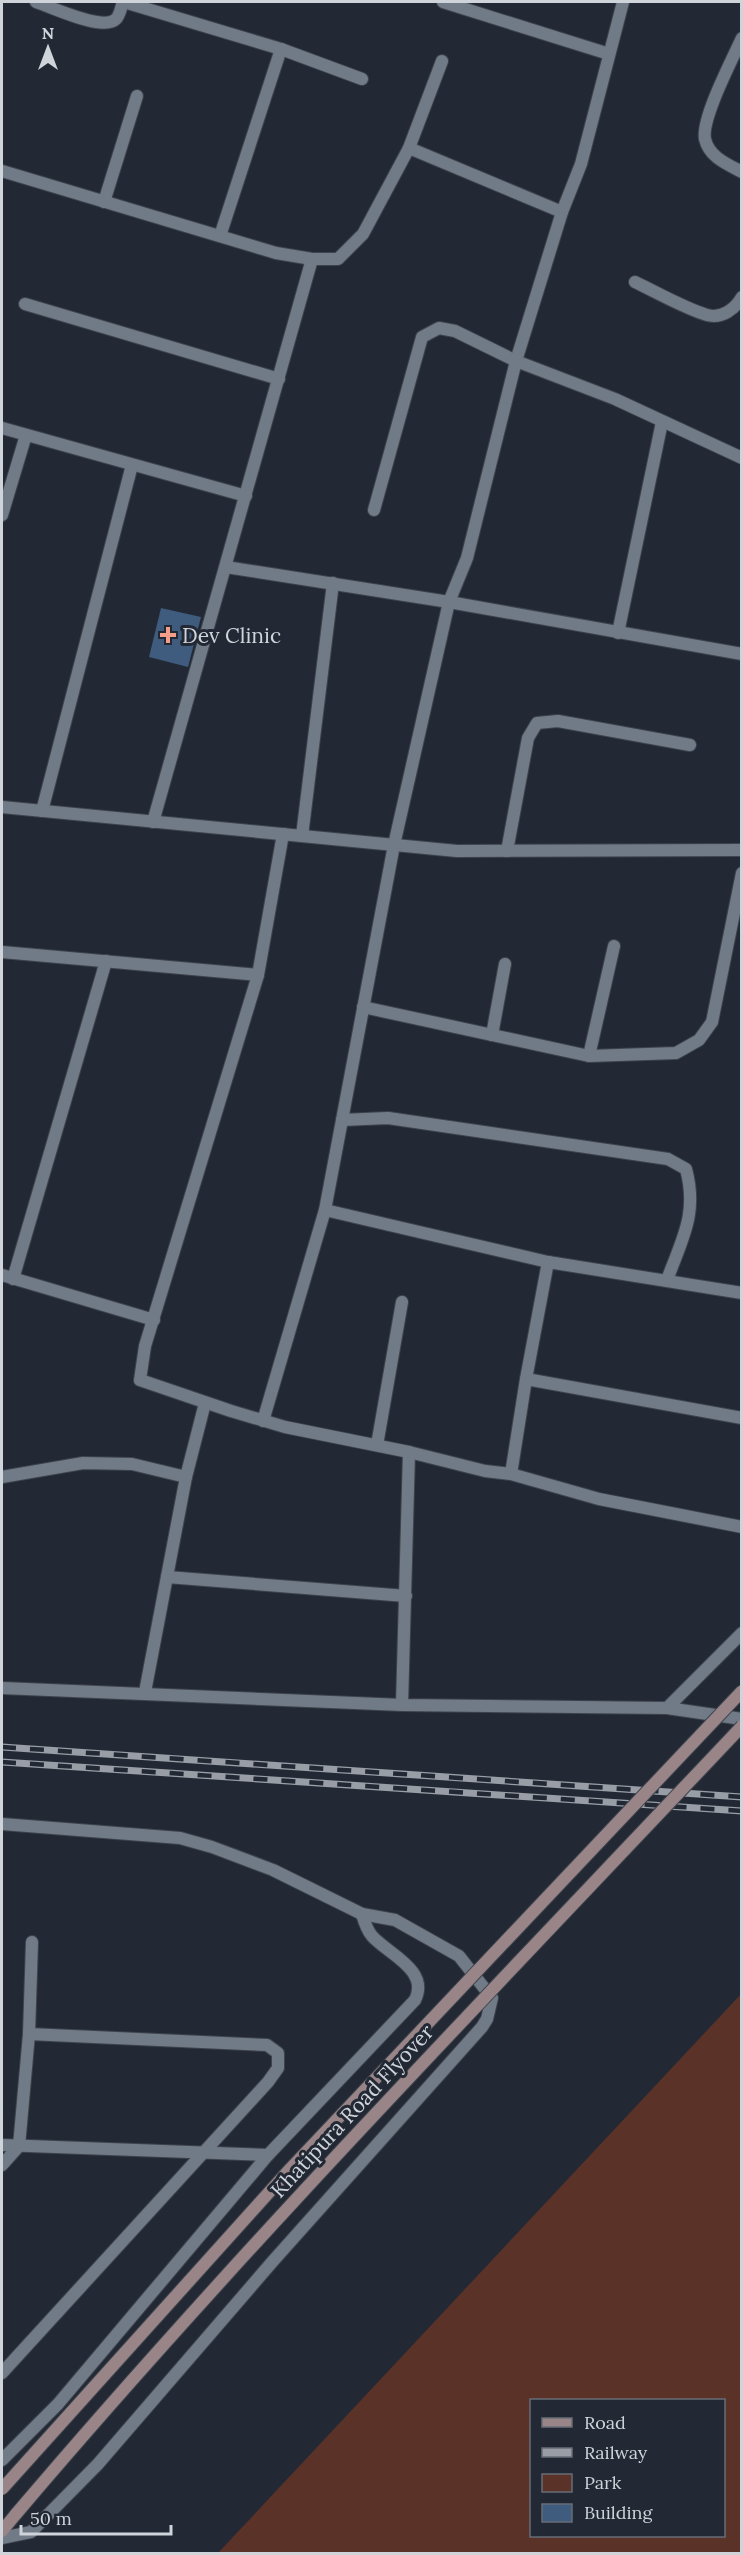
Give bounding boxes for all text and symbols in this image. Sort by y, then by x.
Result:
north arrow [18,18,78,78]
text: N [42,23,54,43]
place label: Dev Clinic [182,622,281,649]
marker: Dev Clinic [159,626,177,644]
street label: Khatipura Road Flyover [265,2019,439,2203]
legend [530,2399,725,2537]
text: Road [584,2411,626,2434]
text: Railway [584,2441,648,2464]
text: Park [584,2471,622,2494]
scale bar [21,2498,171,2536]
text: Building [584,2501,654,2524]
text: 50 m [30,2507,72,2530]

